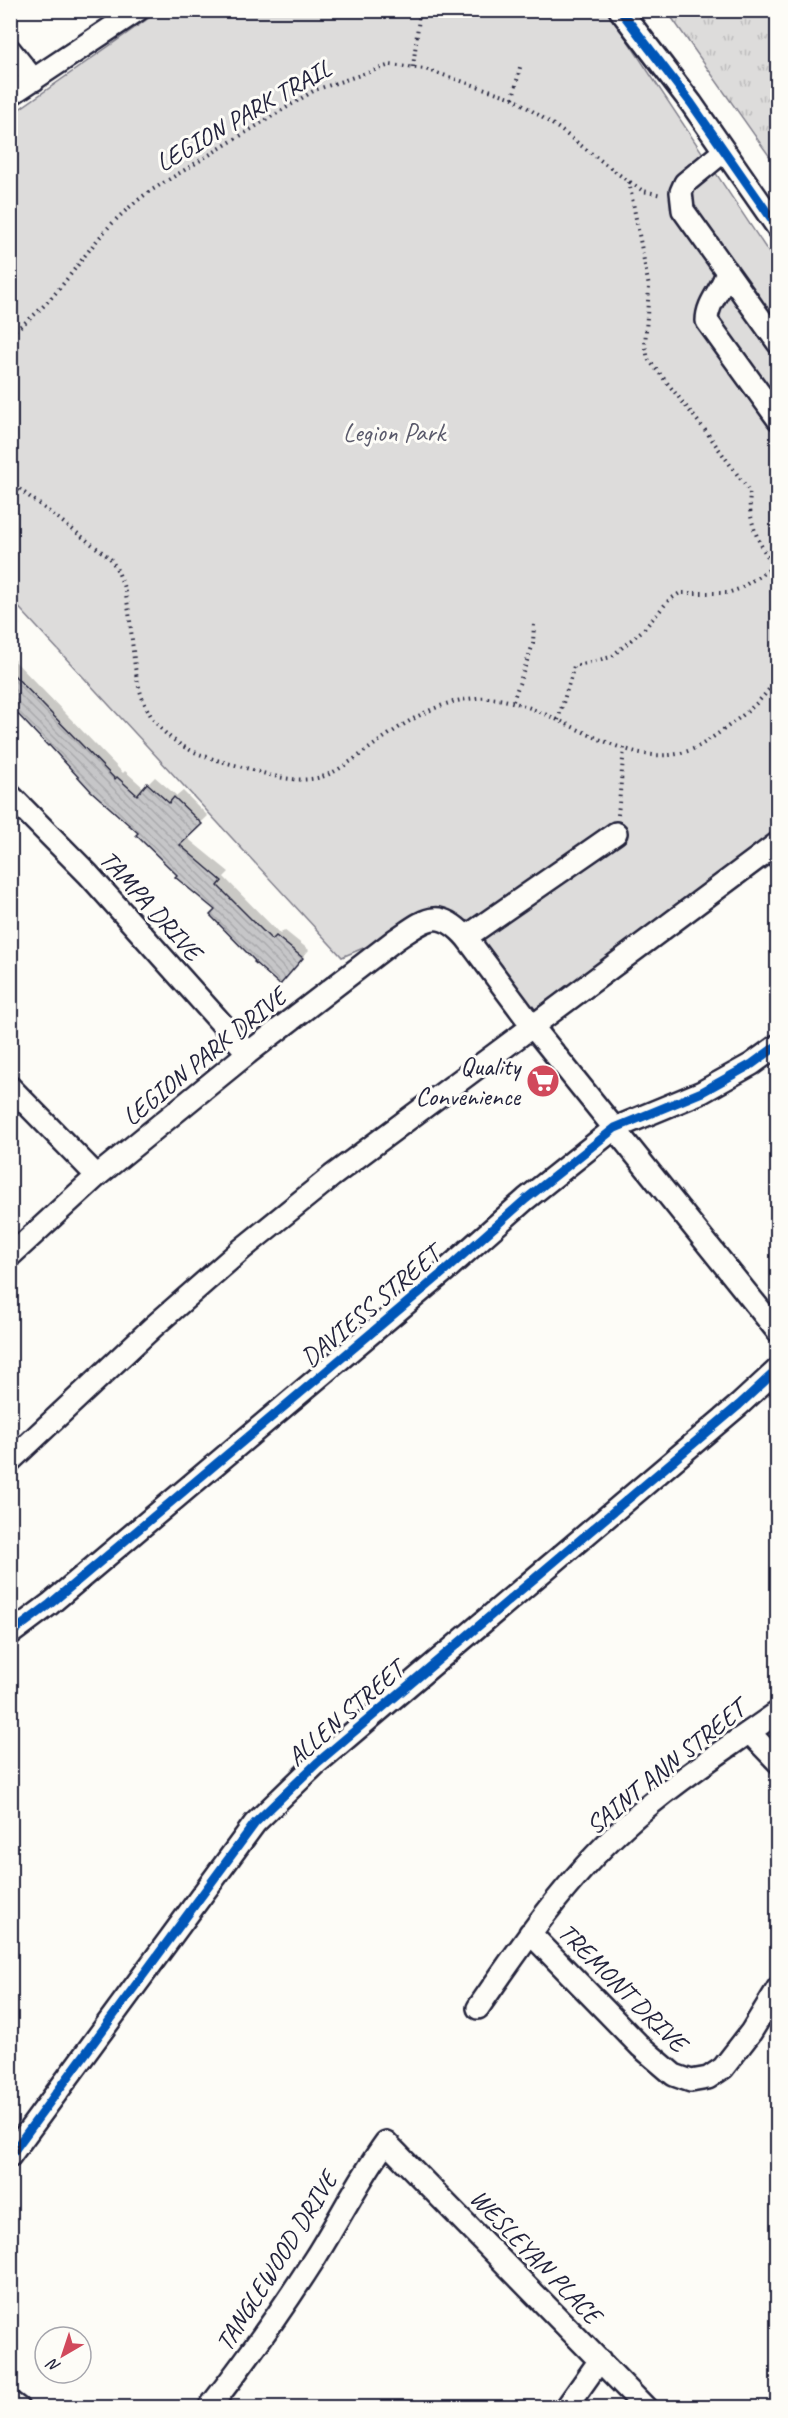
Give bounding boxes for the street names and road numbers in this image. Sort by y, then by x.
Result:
street label: LEGION PARK TRAIL [150,51,338,179]
street label: TAMPA DRIVE [92,843,211,970]
street label: LEGION PARK DRIVE [115,978,296,1133]
street label: DAVIESS STREET [294,1235,451,1374]
street label: ALLEN STREET [280,1650,415,1773]
street label: SAINT ANN STREET [579,1689,757,1842]
street label: TREMONT DRIVE [551,1916,696,2061]
street label: TANGLEWOOD DRIVE [208,2162,347,2357]
street label: WESLEYAN PLACE [463,2182,611,2333]

